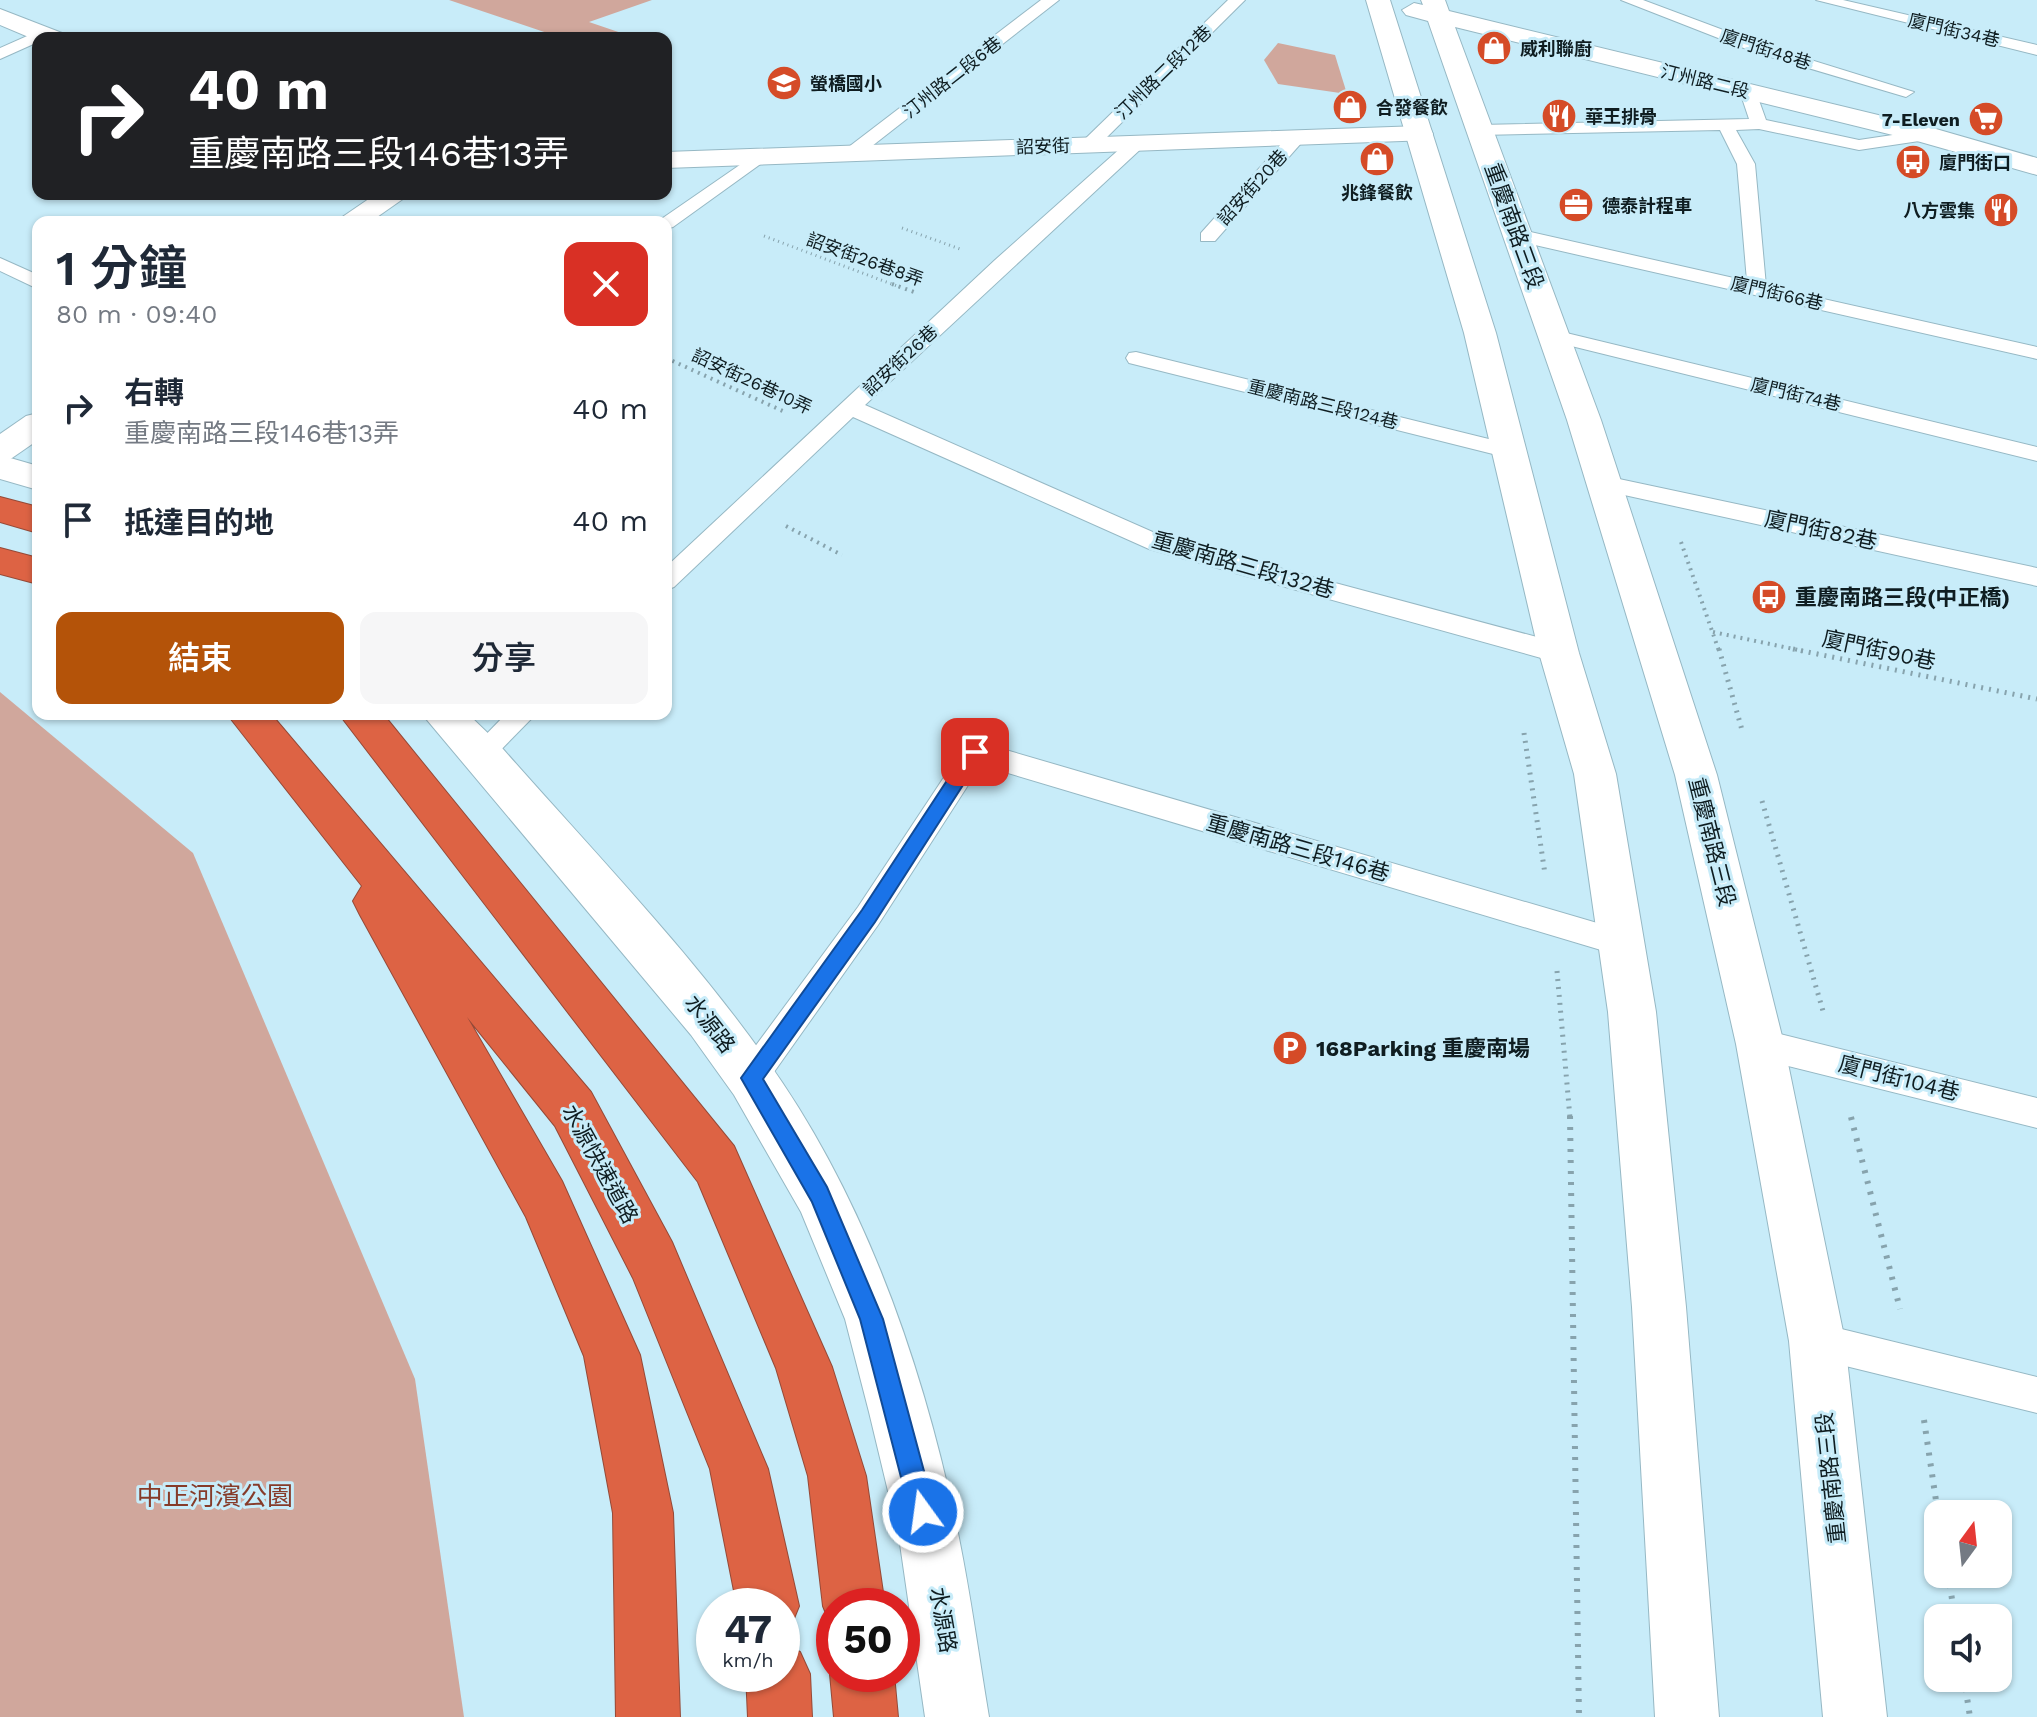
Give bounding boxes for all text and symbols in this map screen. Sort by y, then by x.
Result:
street label: 廈門街34巷 [1906,9,2002,51]
street label: 汀州路二段12巷 [1111,21,1215,123]
street label: 廈門街48巷 [1718,24,1814,74]
shop icon: 威利聯廚 [1475,29,1513,67]
street label: 汀州路二段6巷 [899,32,1005,122]
place label: 威利聯廚 [1520,38,1592,59]
text: 40 m [188,57,329,123]
street label: 汀州路二段 [1659,60,1751,102]
icon: right [56,64,160,168]
school or university icon: 螢橋國小 [765,64,803,102]
place label: 螢橋國小 [810,73,882,94]
shop icon: 合發餐飲 [1331,88,1369,126]
place label: 合發餐飲 [1376,97,1448,118]
restaurant icon: 華王排骨 [1540,97,1578,135]
supermarket icon: 7-Eleven [1967,100,2005,138]
place label: 華王排骨 [1585,106,1657,127]
place label: 7-Eleven [1882,109,1960,130]
text: 重慶南路三段146巷13弄 [188,133,569,175]
street label: 詔安街 [1016,135,1070,157]
shop icon: 兆鋒餐飲 [1358,140,1396,178]
bus stop icon: 廈門街口 [1894,143,1932,181]
street label: 詔安街20巷 [1213,145,1291,229]
place label: 廈門街口 [1939,152,2011,173]
street label: 重慶南路三段 [1480,160,1548,292]
place label: 兆鋒餐飲 [1341,182,1413,203]
office icon: 德泰計程車 [1557,186,1595,224]
restaurant icon: 八方雲集 [1982,191,2020,229]
place label: 德泰計程車 [1602,195,1692,216]
place label: 八方雲集 [1903,200,1975,221]
street label: 詔安街26巷8弄 [804,228,926,290]
text: 1 分鐘 [56,240,187,297]
button: close [564,242,648,326]
street label: 廈門街66巷 [1729,272,1825,314]
text: 80 m · 09:40 [56,299,217,329]
street label: 詔安街26巷 [859,320,941,400]
street label: 詔安街26巷10弄 [689,344,815,418]
street label: 廈門街74巷 [1749,373,1843,415]
text: 右轉 [124,375,184,410]
street label: 重慶南路三段124巷 [1246,375,1400,433]
icon: right [56,386,100,430]
text: 40 m [572,391,648,426]
text: 重慶南路三段146巷13弄 [124,418,399,448]
icon: arrive [56,498,100,542]
text: 40 m [572,503,648,538]
text: 抵達目的地 [124,505,274,540]
street label: 廈門街82巷 [1762,506,1880,554]
street label: 重慶南路三段132巷 [1149,527,1337,603]
bus stop icon: 重慶南路三段(中正橋) [1750,578,1788,616]
place label: 重慶南路三段(中正橋) [1795,585,2010,610]
button: 結束 [56,612,344,704]
button: 分享 [360,612,648,704]
street label: 廈門街90巷 [1820,626,1938,674]
pin [941,718,1009,786]
icon: arrive [953,730,997,774]
street label: 重慶南路三段 [1684,775,1740,909]
street label: 重慶南路三段146巷 [1204,810,1392,886]
street label: 水源路 [680,990,740,1058]
parking icon: 168Parking 重慶南場 [1271,1029,1309,1067]
place label: 168Parking 重慶南場 [1316,1036,1530,1061]
street label: 廈門街104巷 [1836,1051,1962,1105]
street label: 水源快速道路 [557,1100,643,1228]
street label: 重慶南路三段 [1812,1411,1850,1545]
position arrow [881,1470,965,1554]
park label: 中正河濱公園 [137,1481,293,1511]
north arrow [1924,1500,2012,1588]
map controls [1924,1500,2012,1692]
street label: 水源路 [925,1585,961,1655]
speed limit sign: 50 [816,1588,920,1692]
button: sound [1924,1604,2012,1692]
text: 47 [724,1606,772,1653]
text: km/h [722,1648,774,1672]

